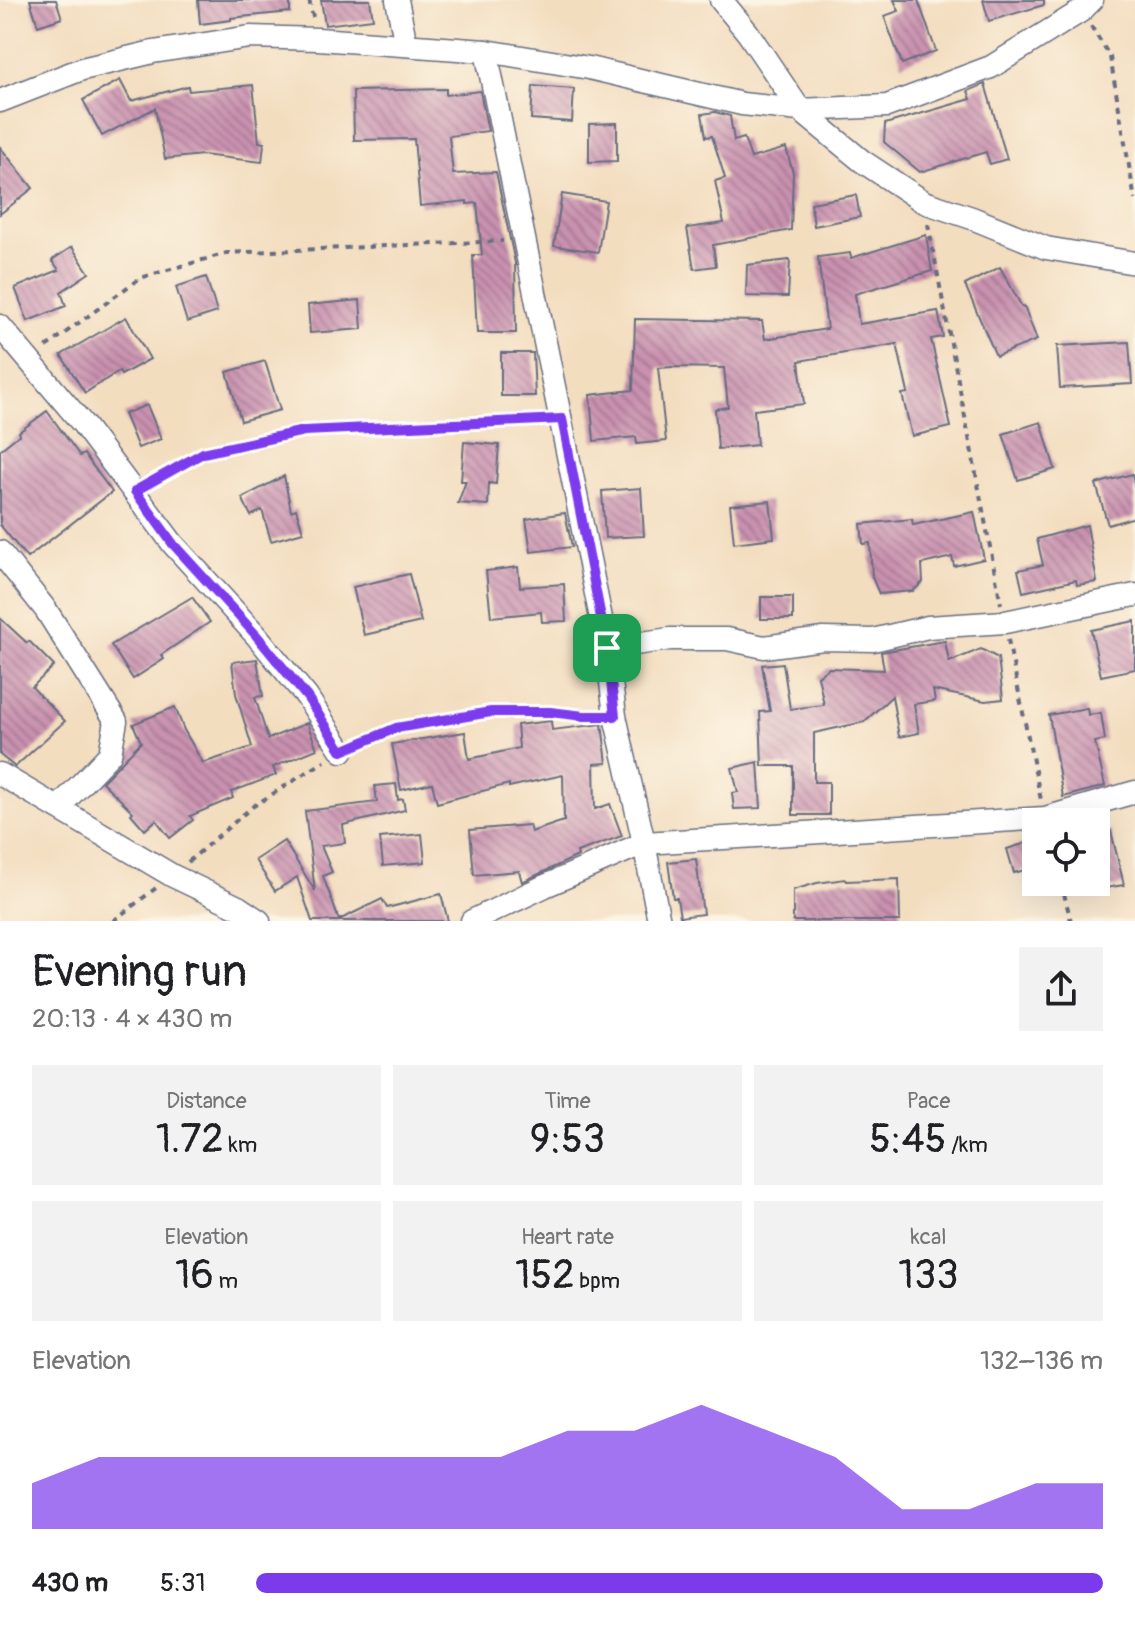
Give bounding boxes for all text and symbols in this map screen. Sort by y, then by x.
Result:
pin [573,614,641,682]
icon: arrive [585,626,629,670]
map controls [1022,808,1110,896]
button: locate [1022,808,1110,896]
text: Evening run [32,945,247,1000]
button: share [1019,947,1103,1031]
text: 20:13 · 4 × 430 m [32,1003,232,1035]
text: Distance [166,1087,247,1115]
text: Time [545,1087,590,1115]
text: Pace [907,1087,950,1115]
text: 1.72 [156,1115,224,1164]
text: 9:53 [530,1115,605,1164]
text: 5:45 [869,1115,946,1164]
text: km [224,1131,257,1159]
text: /km [946,1131,988,1159]
text: Elevation [165,1223,248,1251]
text: Heart rate [521,1223,614,1251]
text: kcal [911,1223,946,1251]
text: 16 [175,1251,214,1300]
text: 152 [515,1251,575,1300]
text: 133 [898,1251,959,1300]
text: m [214,1267,238,1295]
text: bpm [575,1267,620,1295]
text: Elevation [32,1345,131,1377]
text: 132–136 m [980,1345,1103,1377]
text: 430 m [32,1567,108,1599]
text: 5:31 [160,1567,206,1599]

